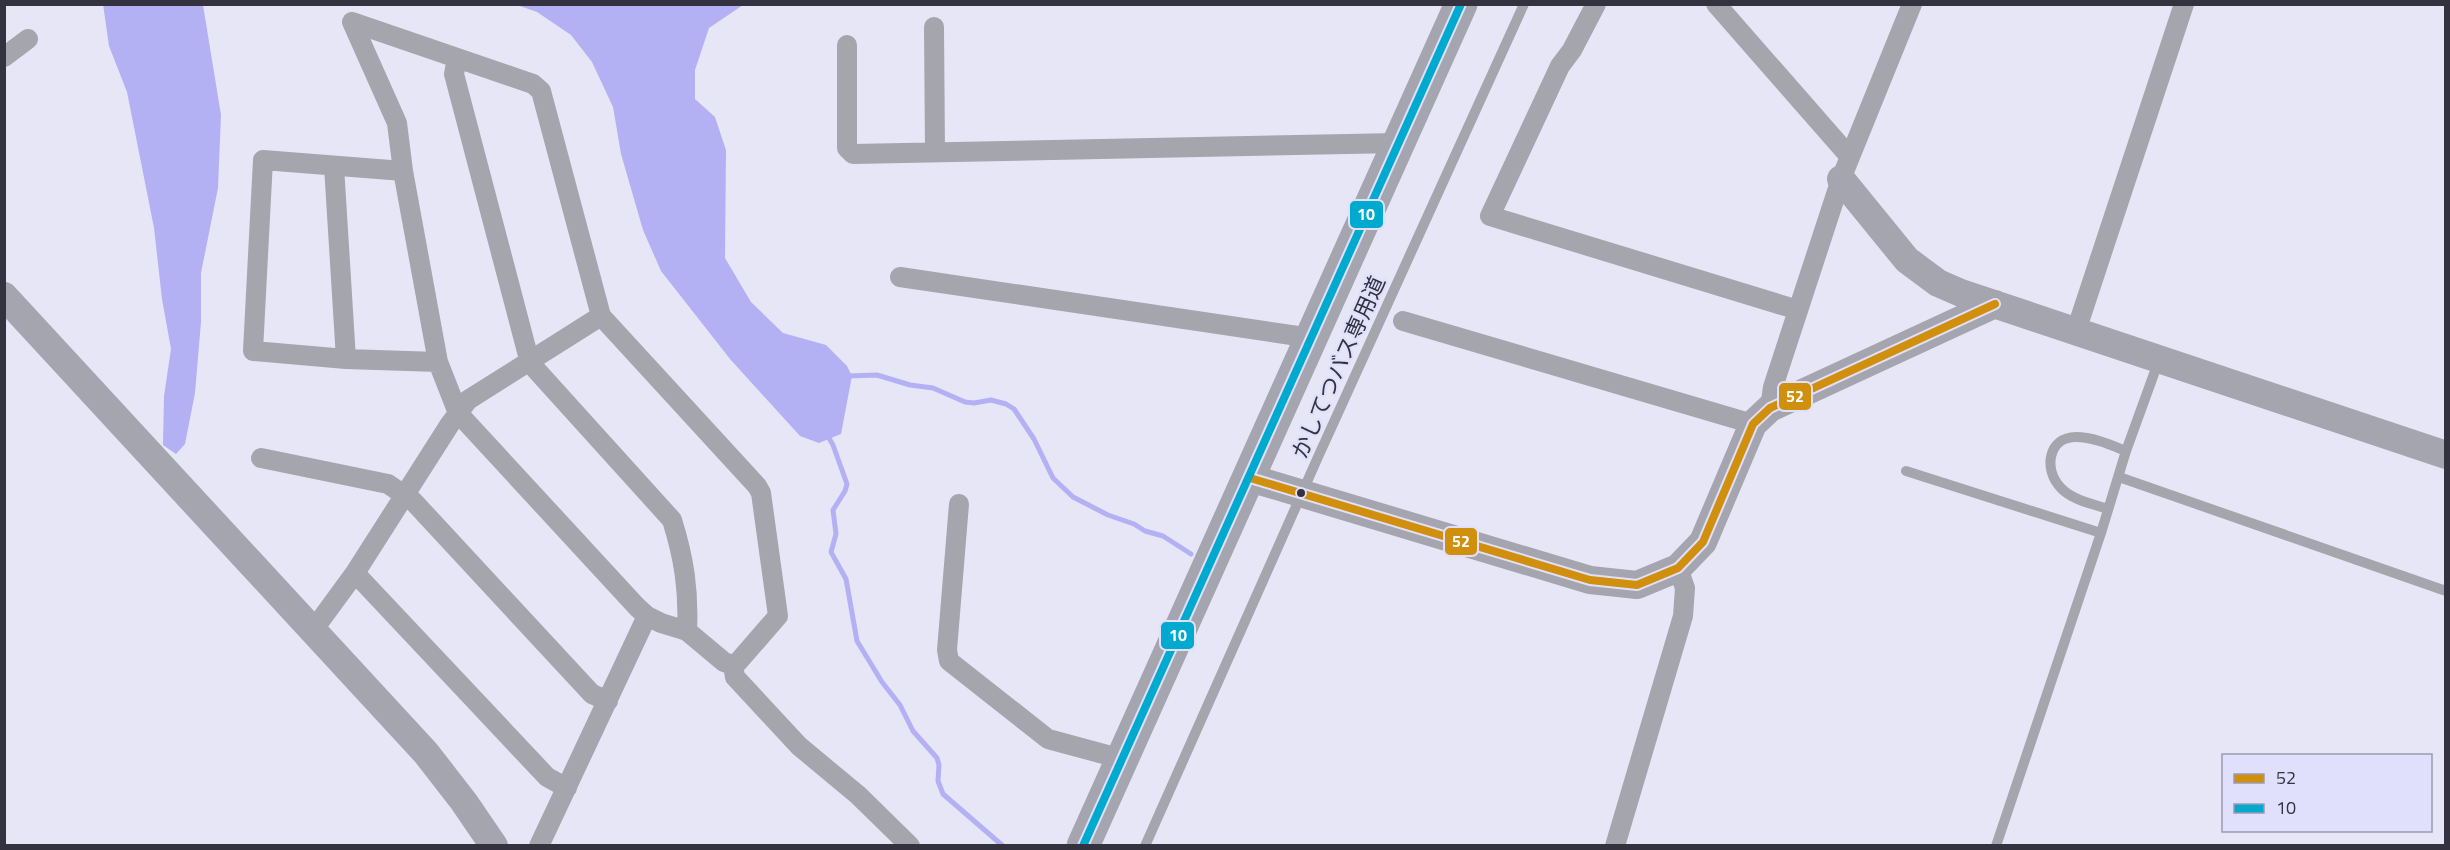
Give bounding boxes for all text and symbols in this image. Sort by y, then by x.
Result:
line badge: 10 [1349,200,1384,229]
text: 10 [1357,202,1375,226]
street label: かしてつバス専用道 [1282,270,1394,464]
line badge: 52 [1778,382,1812,411]
text: 52 [1786,384,1804,408]
unlabelled marker [1295,487,1307,499]
line badge: 52 [1444,527,1478,556]
text: 52 [1452,529,1470,553]
line badge: 10 [1160,621,1195,650]
text: 10 [1169,623,1187,647]
legend [2222,754,2432,832]
text: 52 [2276,764,2296,791]
text: 10 [2276,794,2296,821]

